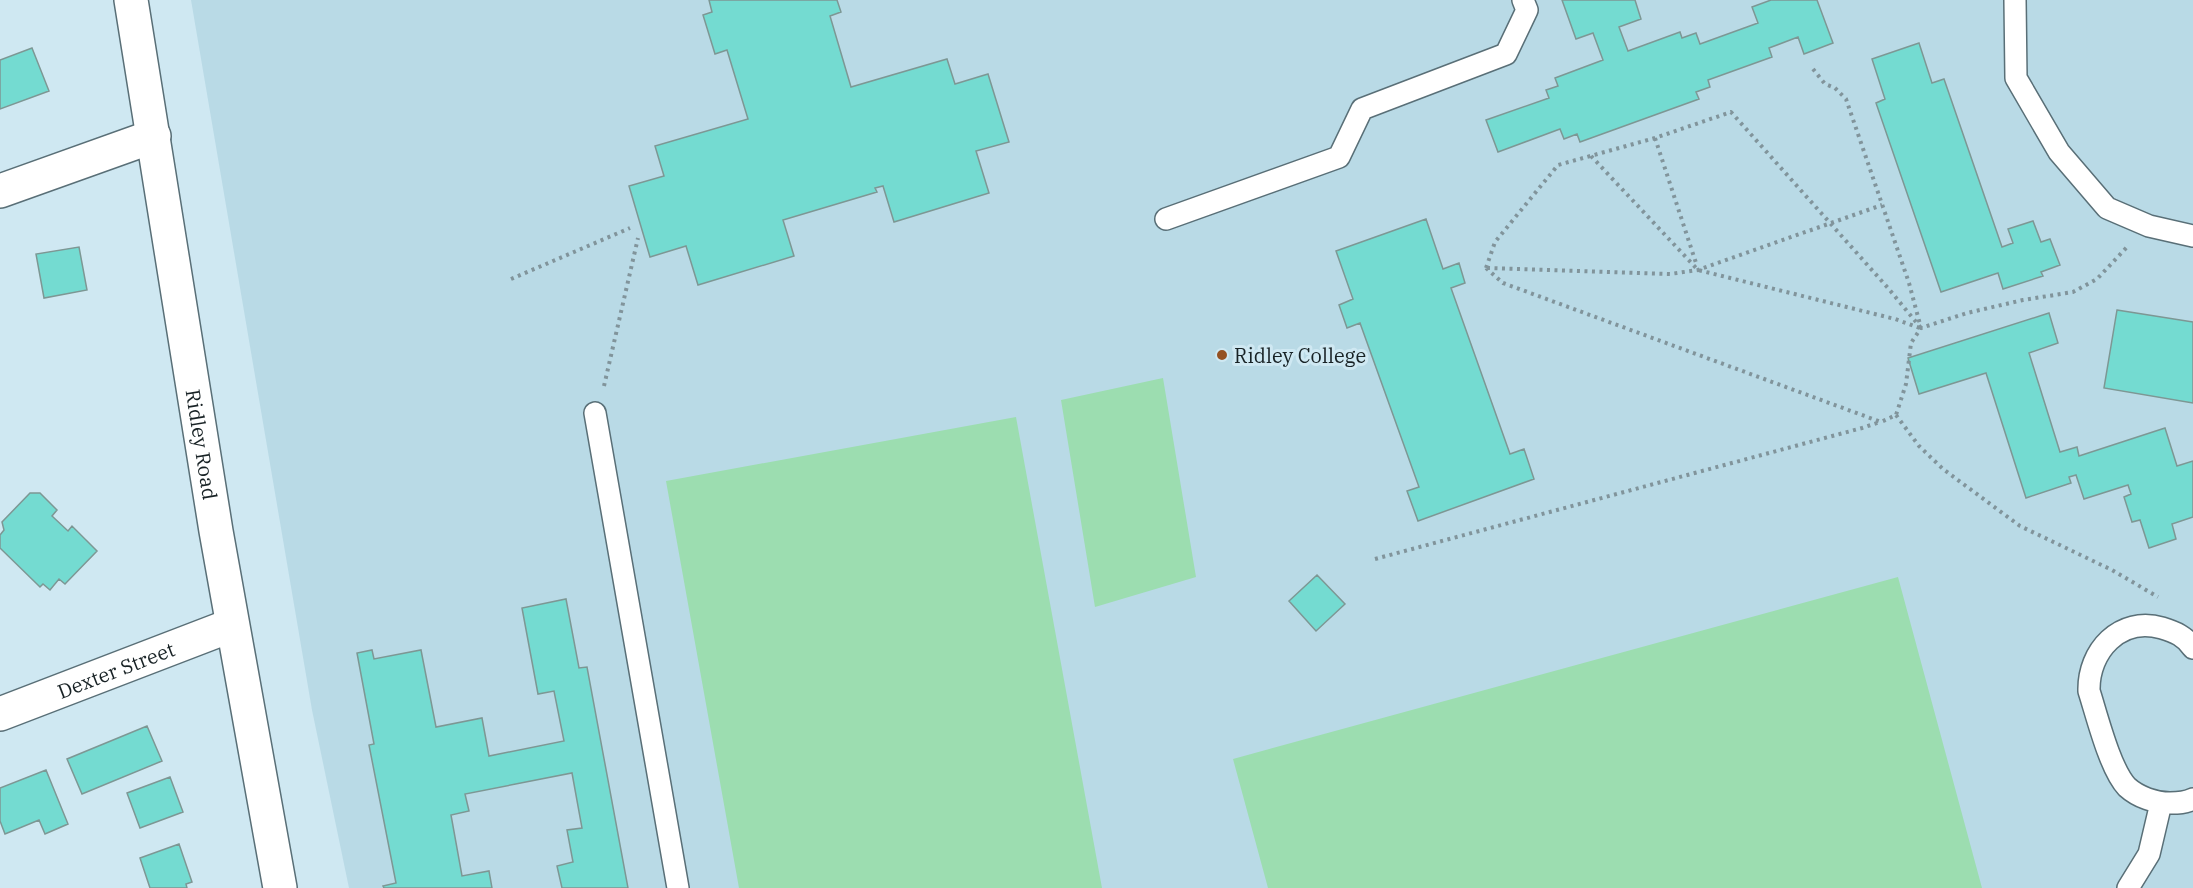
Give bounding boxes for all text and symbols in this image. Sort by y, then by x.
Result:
place label: Ridley College [1234,342,1366,369]
marker: Ridley College [1215,348,1229,362]
street label: Ridley Road [180,387,224,502]
street label: Dexter Street [53,635,178,704]

